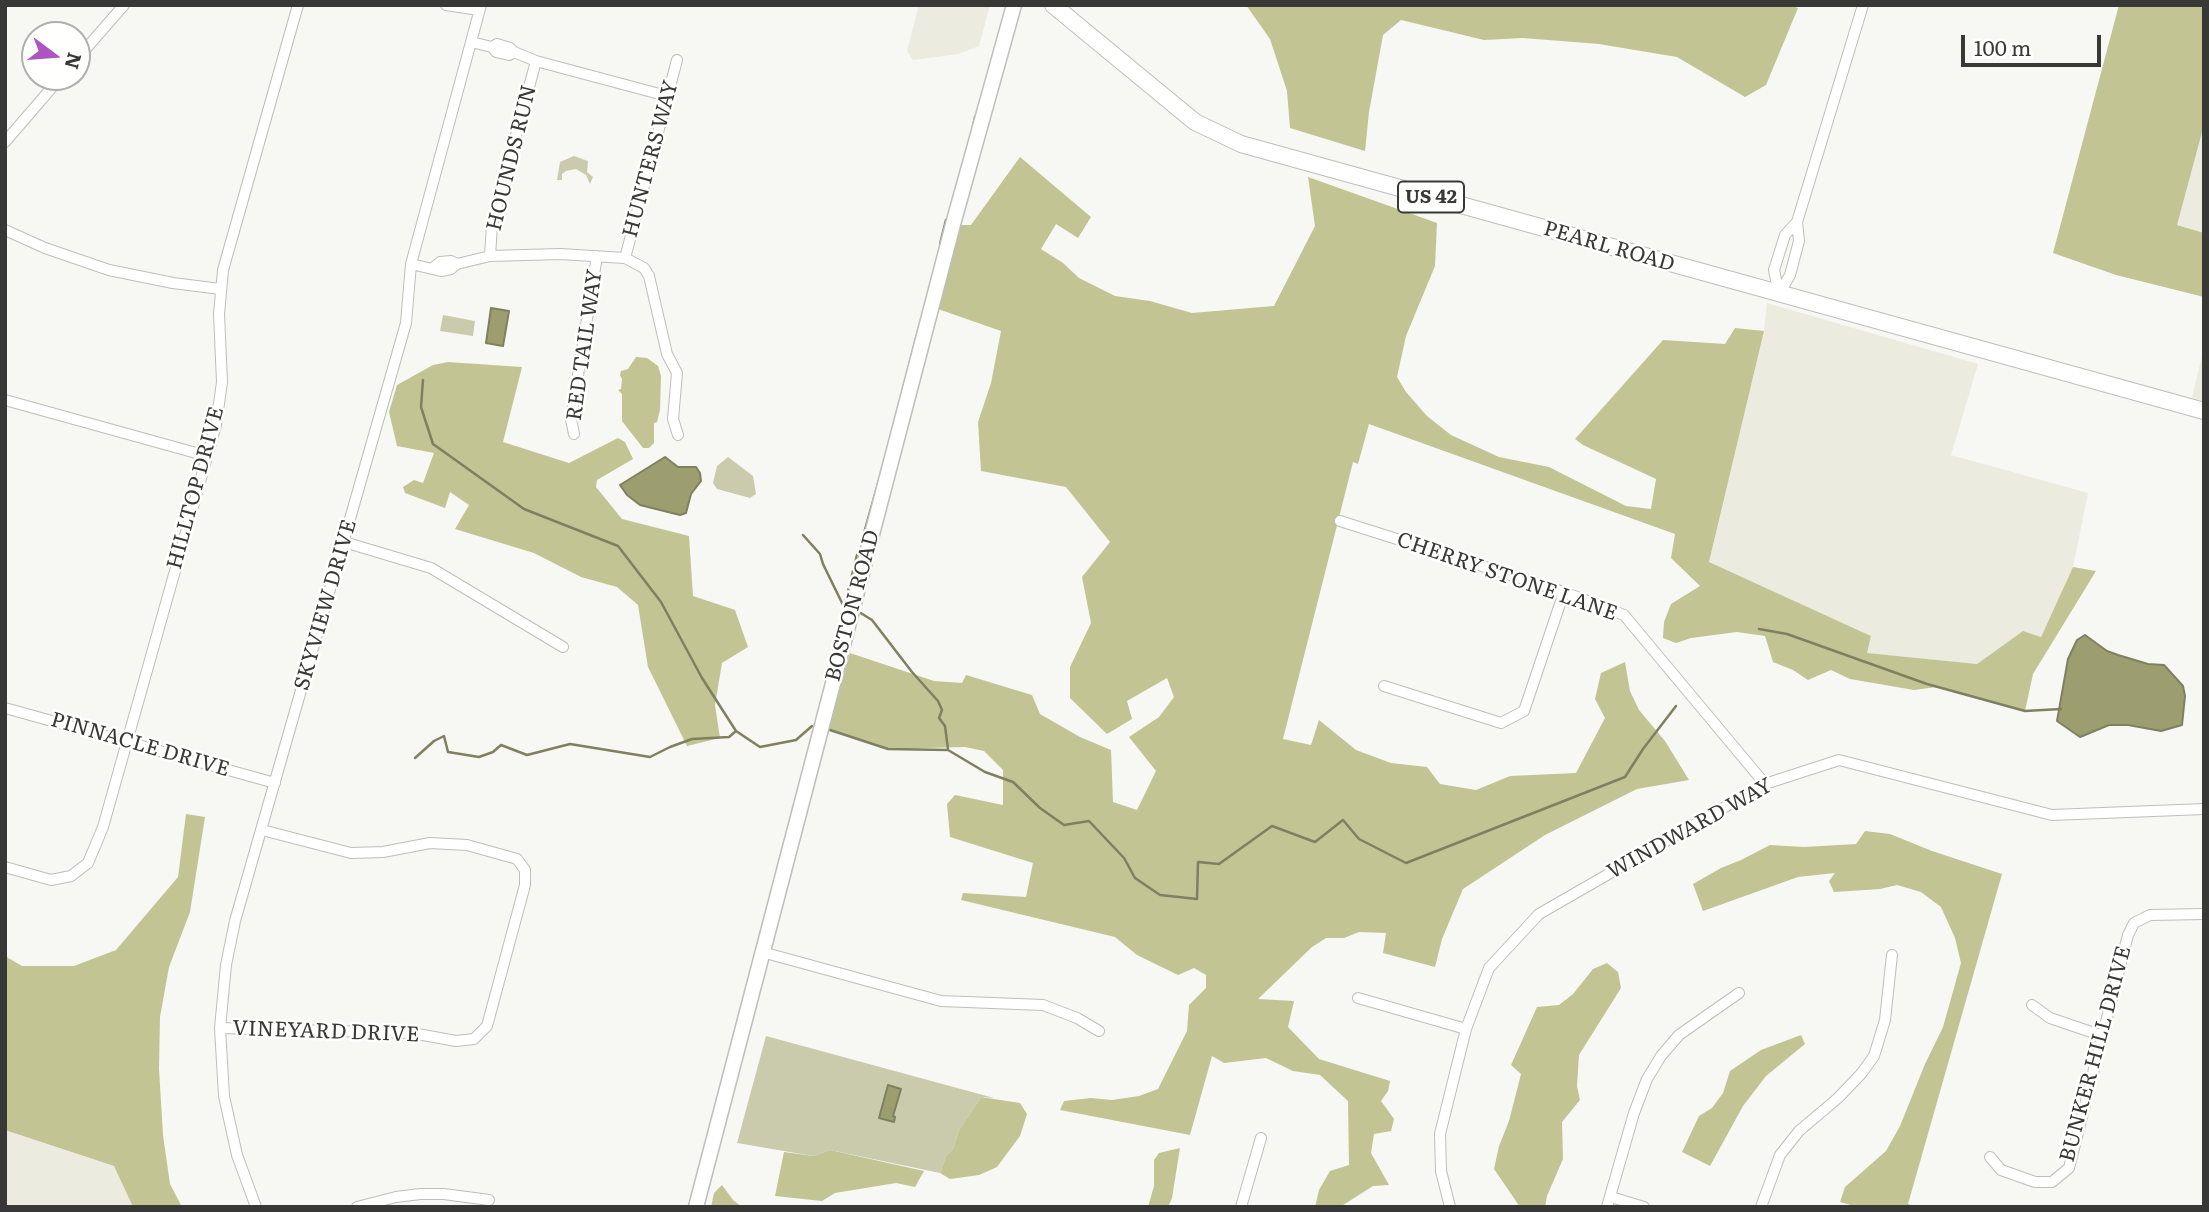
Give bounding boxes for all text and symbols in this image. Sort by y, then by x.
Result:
north arrow [21,21,91,91]
scale bar [1964,21,2104,65]
text: 100 m [1974,31,2031,62]
text: N [59,50,90,73]
street label: HUNTERS WAY [618,78,684,240]
street label: HOUNDS RUN [482,82,542,234]
road number: US 42 [1398,182,1464,212]
street label: PEARL ROAD [1541,216,1677,278]
street label: RED TAIL WAY [562,268,608,422]
street label: HILLTOP DRIVE [162,404,230,572]
street label: SKYVIEW DRIVE [290,517,362,693]
street label: BOSTON ROAD [821,527,885,685]
street label: CHERRY STONE LANE [1393,527,1621,627]
street label: PINNACLE DRIVE [48,707,232,783]
street label: WINDWARD WAY [1603,773,1777,885]
street label: BUNKER HILL DRIVE [2055,943,2137,1165]
street label: VINEYARD DRIVE [232,1016,420,1048]

